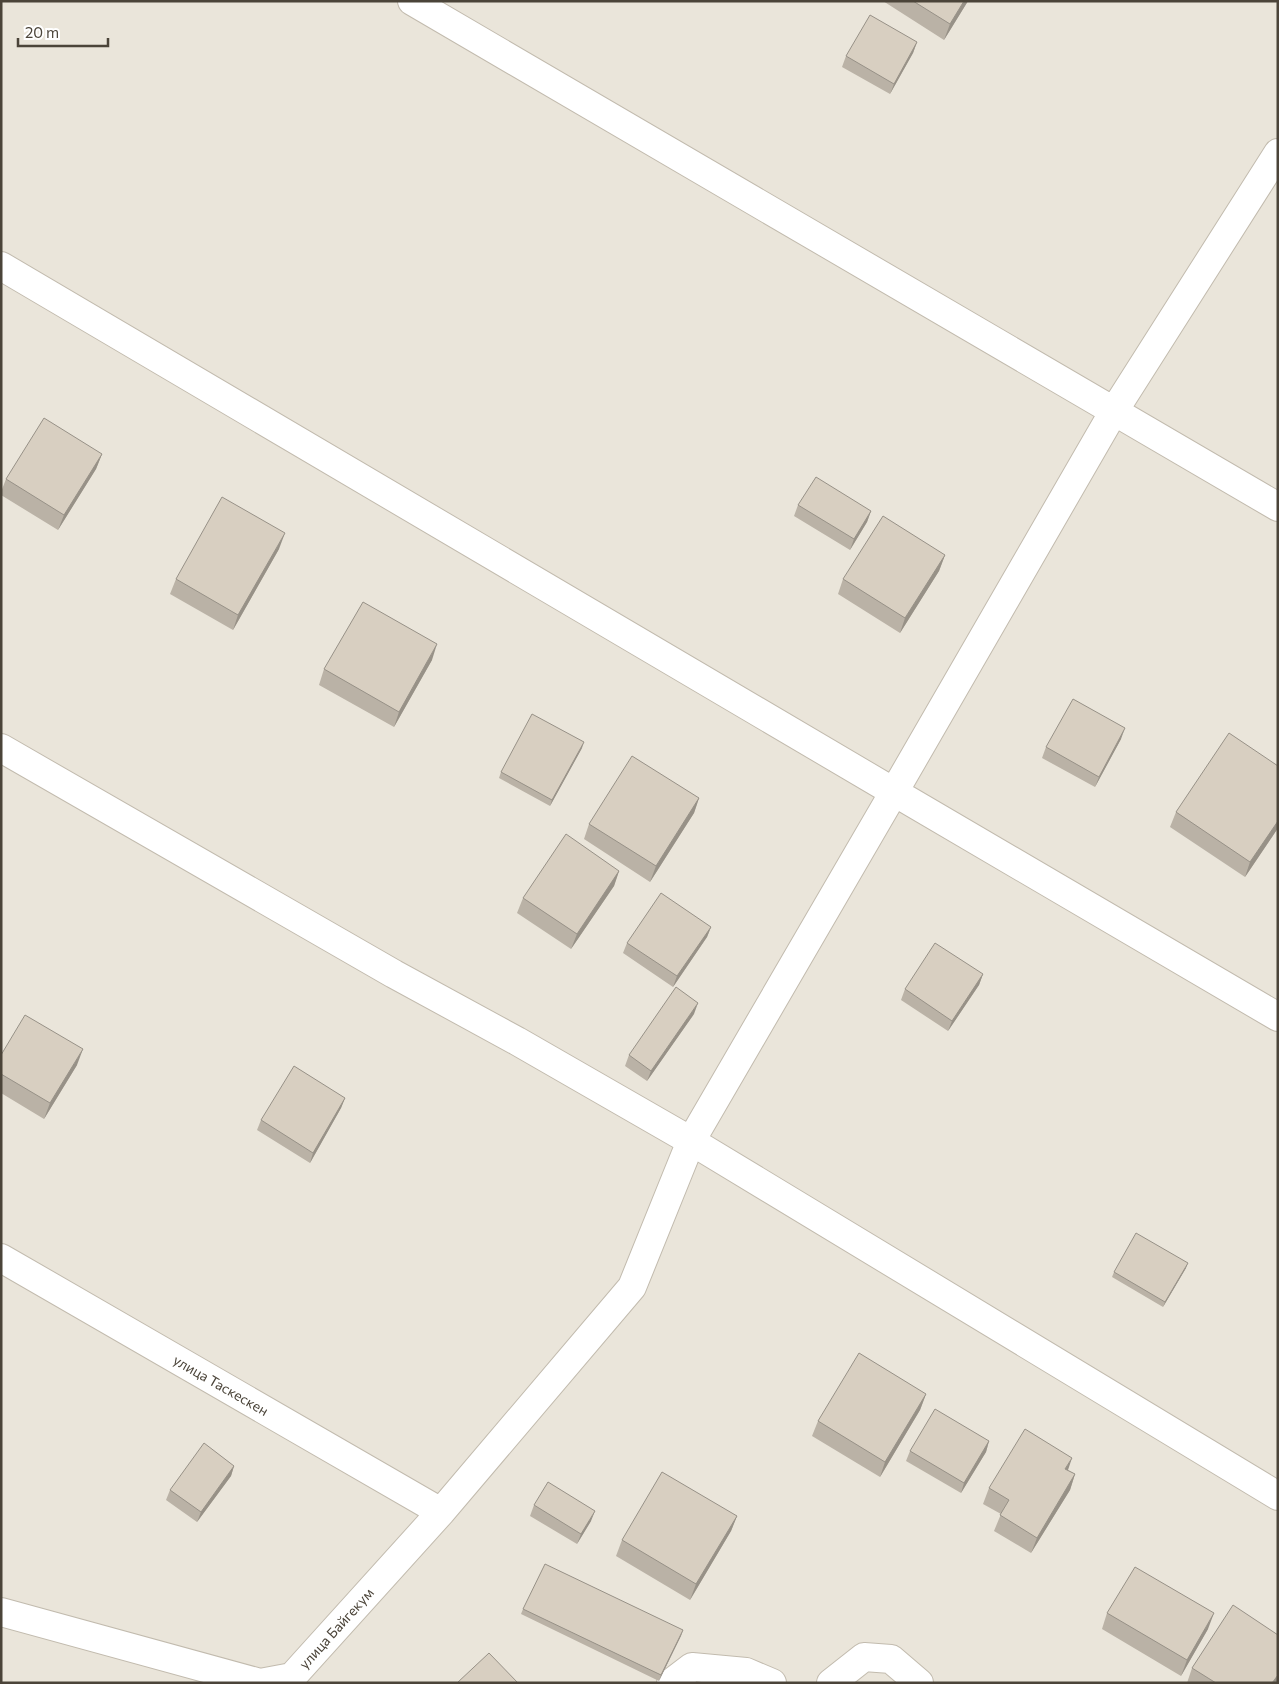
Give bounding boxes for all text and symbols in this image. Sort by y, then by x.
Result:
scale bar [18,15,108,47]
text: 20 m [25,23,59,41]
street label: улица Таскескен [170,1351,272,1419]
street label: улица Байгекум [295,1584,377,1672]

